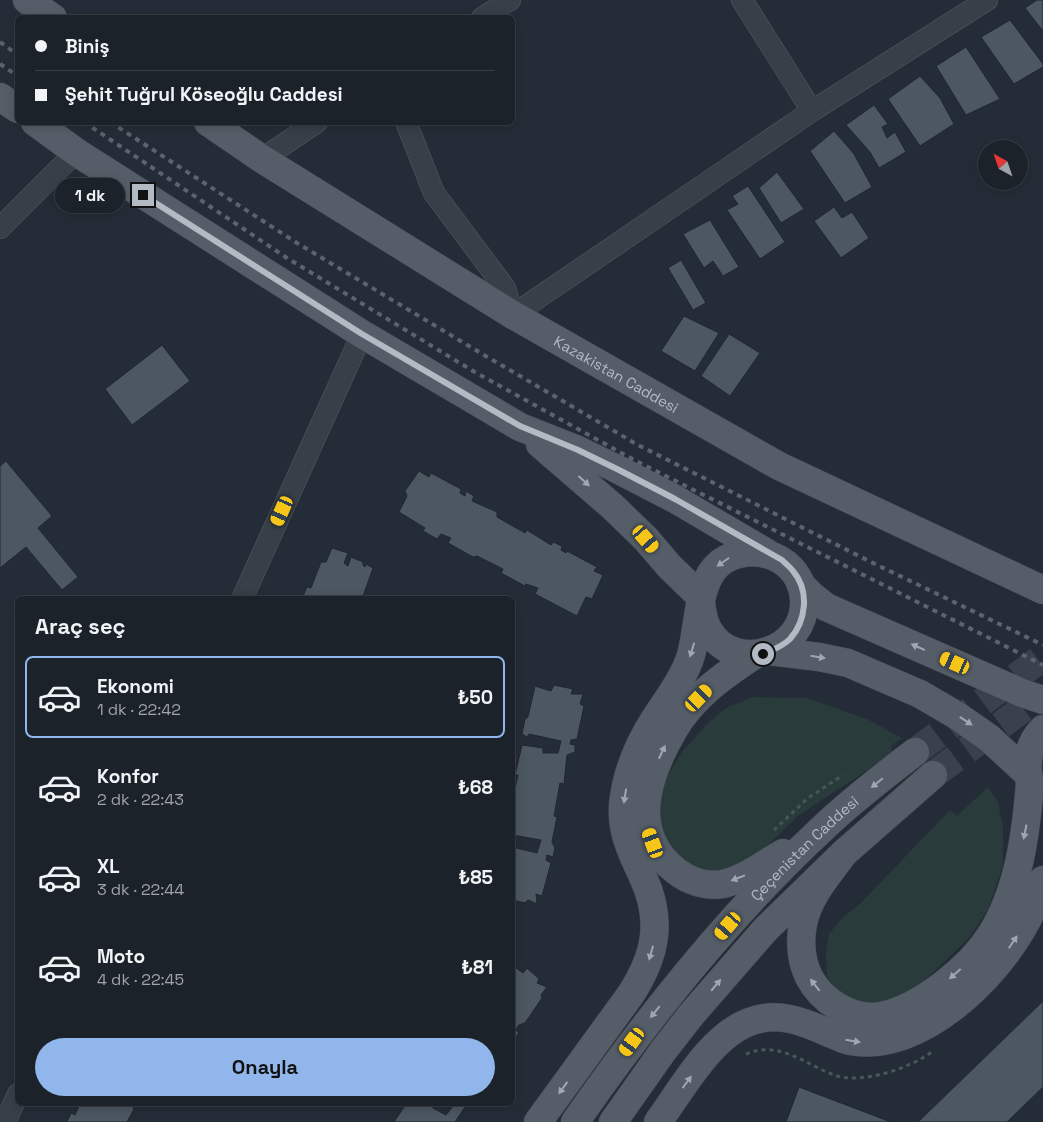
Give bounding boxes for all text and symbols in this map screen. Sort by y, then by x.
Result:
text: Biniş [65,34,109,59]
text: Şehit Tuğrul Köseoğlu Caddesi [65,82,343,107]
north arrow [978,140,1028,190]
map controls [978,140,1028,190]
callout: 1 dk [56,178,126,212]
route end [132,184,154,206]
text: 1 dk [75,185,105,206]
street label: Kazakistan Caddesi [551,331,682,417]
one-way arrow [577,475,589,487]
car [269,494,294,528]
car [630,523,661,555]
one-way arrow [716,557,730,567]
text: Araç seç [35,612,126,640]
one-way arrow [911,642,925,650]
one-way arrow [688,643,696,658]
route start [752,643,774,665]
car [938,650,971,676]
one-way arrow [810,653,826,661]
text: Ekonomi [97,674,174,699]
icon: car [37,675,82,720]
car [683,682,714,714]
text: ₺50 [458,685,493,710]
text: 1 dk · 22:42 [97,699,181,720]
one-way arrow [959,717,972,726]
one-way arrow [658,745,666,759]
text: Konfor [97,764,159,789]
icon: car [37,765,82,810]
text: ₺68 [458,775,493,800]
one-way arrow [870,777,883,788]
text: 2 dk · 22:43 [97,789,184,810]
one-way arrow [620,789,628,805]
street label: Çeçenistan Caddesi [746,791,862,905]
one-way arrow [1020,824,1028,840]
car [640,826,665,860]
text: XL [97,854,120,879]
icon: car [37,855,82,900]
text: ₺85 [458,865,493,890]
one-way arrow [730,874,745,882]
text: 3 dk · 22:44 [97,879,184,900]
car [712,910,743,942]
one-way arrow [1008,935,1018,949]
text: Moto [97,944,145,969]
icon: car [37,945,82,990]
one-way arrow [647,945,655,960]
text: ₺81 [461,955,493,980]
one-way arrow [949,968,961,980]
text: 4 dk · 22:45 [97,969,184,990]
one-way arrow [810,979,821,992]
one-way arrow [710,980,722,992]
one-way arrow [649,1005,660,1018]
car [617,1025,646,1059]
one-way arrow [846,1037,862,1045]
button: Onayla [35,1038,495,1096]
one-way arrow [681,1076,691,1089]
one-way arrow [558,1081,568,1095]

